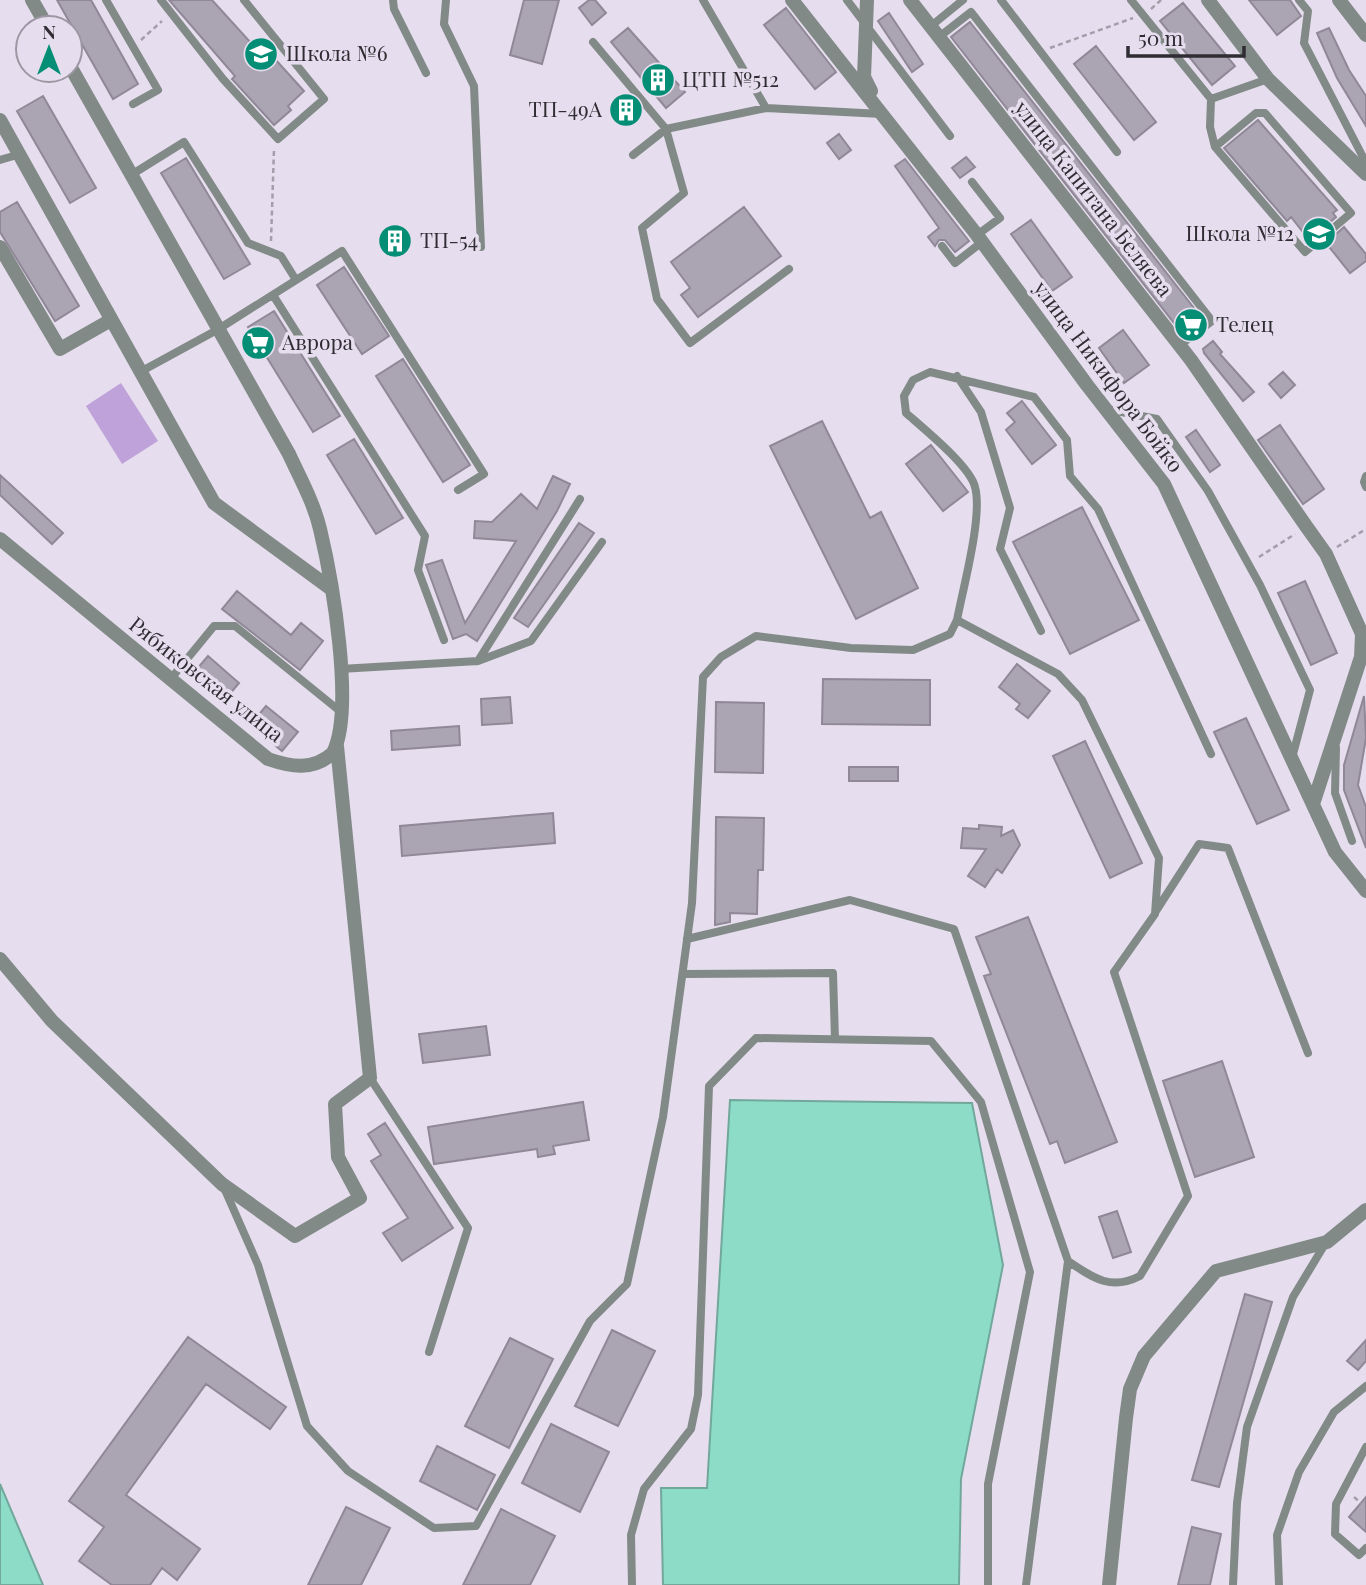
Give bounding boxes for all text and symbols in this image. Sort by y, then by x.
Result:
north arrow [14,14,84,84]
scale bar [1128,14,1244,58]
text: N [42,18,56,44]
text: 50 m [1138,23,1184,51]
school or university icon: Школа №6 [242,35,280,73]
place label: Школа №6 [286,38,388,66]
building icon: ЦТП №512 [639,61,677,99]
place label: ЦТП №512 [682,64,779,92]
building icon: ТП-49А [607,91,645,129]
street label: улица Капитана Беляева [1009,93,1180,302]
place label: ТП-49А [529,94,603,122]
school or university icon: Школа №12 [1300,215,1338,253]
place label: Школа №12 [1185,218,1294,246]
building icon: ТП-54 [376,222,414,260]
place label: ТП-54 [420,225,478,253]
street label: улица Никифора Бойко [1028,274,1191,477]
supermarket icon: Телец [1172,306,1210,344]
place label: Телец [1216,309,1274,337]
supermarket icon: Аврора [239,324,277,362]
place label: Аврора [281,327,354,355]
street label: Рябиковская улица [124,609,291,748]

